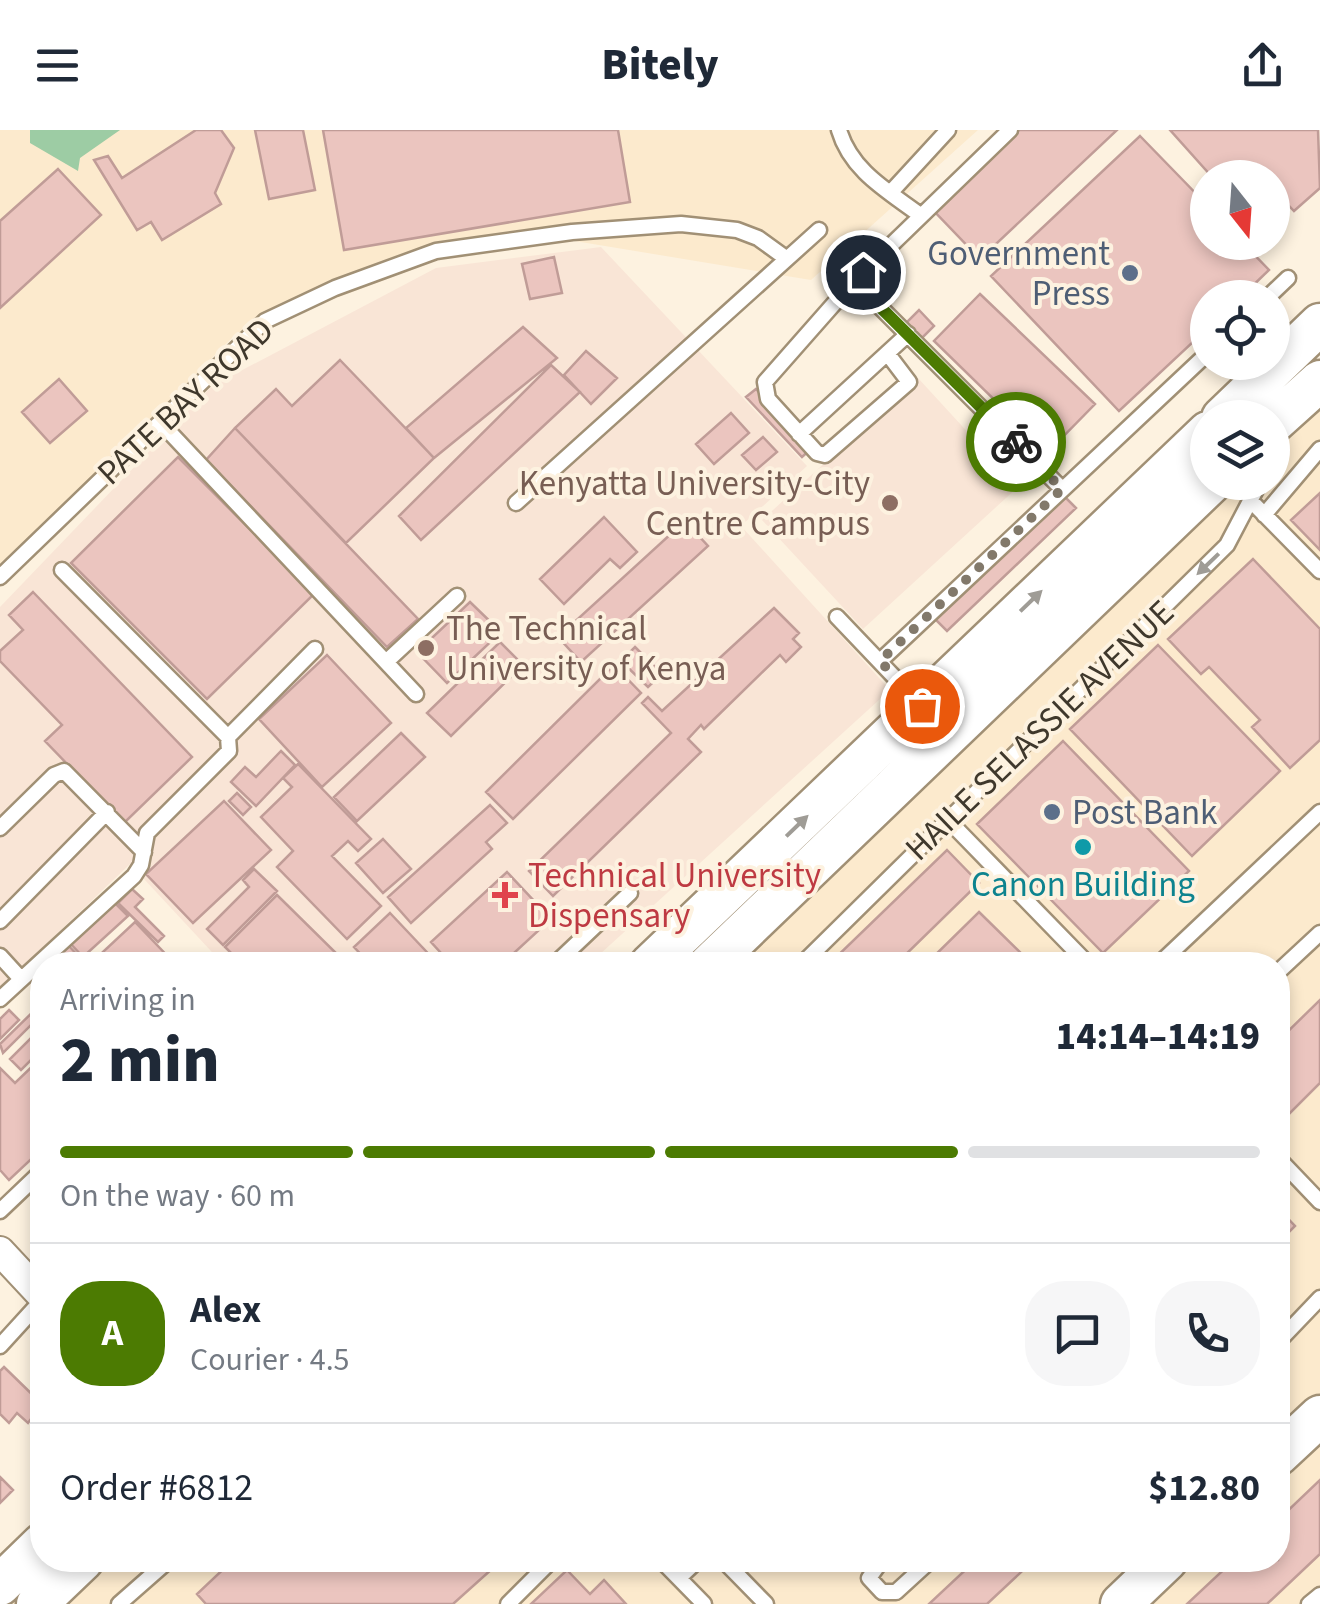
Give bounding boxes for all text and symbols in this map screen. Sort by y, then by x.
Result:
text: Bitely [601,33,719,97]
icon: menu [30,38,85,93]
icon: share [1235,38,1290,93]
north arrow [1190,160,1290,260]
map controls [1190,160,1290,500]
place label: Government Press [927,229,1110,319]
pin [821,230,906,315]
icon: home [836,245,891,300]
marker: Government Press [1119,262,1141,284]
button: locate [1190,280,1290,380]
street label: PATE BAY ROAD [86,307,285,497]
courier [966,392,1066,492]
button: layers [1190,400,1290,500]
icon: bike [989,415,1044,470]
place label: Kenyatta University-City Centre Campus [519,459,870,549]
marker: Kenyatta University-City Centre Campus [879,492,901,514]
one-way arrow [1196,552,1220,575]
street label: HAILE SELASSIE AVENUE [894,589,1185,873]
one-way arrow [1019,590,1043,613]
place label: The Technical University of Kenya [446,604,726,694]
marker: The Technical University of Kenya [415,637,437,659]
pin [880,664,965,749]
icon: bag [895,679,950,734]
place label: Post Bank [1072,788,1218,838]
marker: Post Bank [1041,801,1063,823]
one-way arrow [785,815,809,838]
marker: Canon Building [1072,836,1094,858]
place label: Technical University Dispensary [528,851,821,941]
place label: Canon Building [971,860,1195,910]
marker: Technical University Dispensary [492,882,518,908]
text: Arriving in [60,977,196,1023]
text: 14:14–14:19 [1056,1010,1260,1064]
text: 2 min [60,1014,220,1107]
text: On the way · 60 m [60,1173,295,1219]
button: chat [1025,1281,1130,1386]
button: phone [1155,1281,1260,1386]
text: Alex [190,1283,261,1337]
text: A [102,1306,123,1360]
text: Courier · 4.5 [190,1337,350,1383]
text: Order #6812 [60,1461,253,1515]
text: $12.80 [1148,1461,1260,1515]

